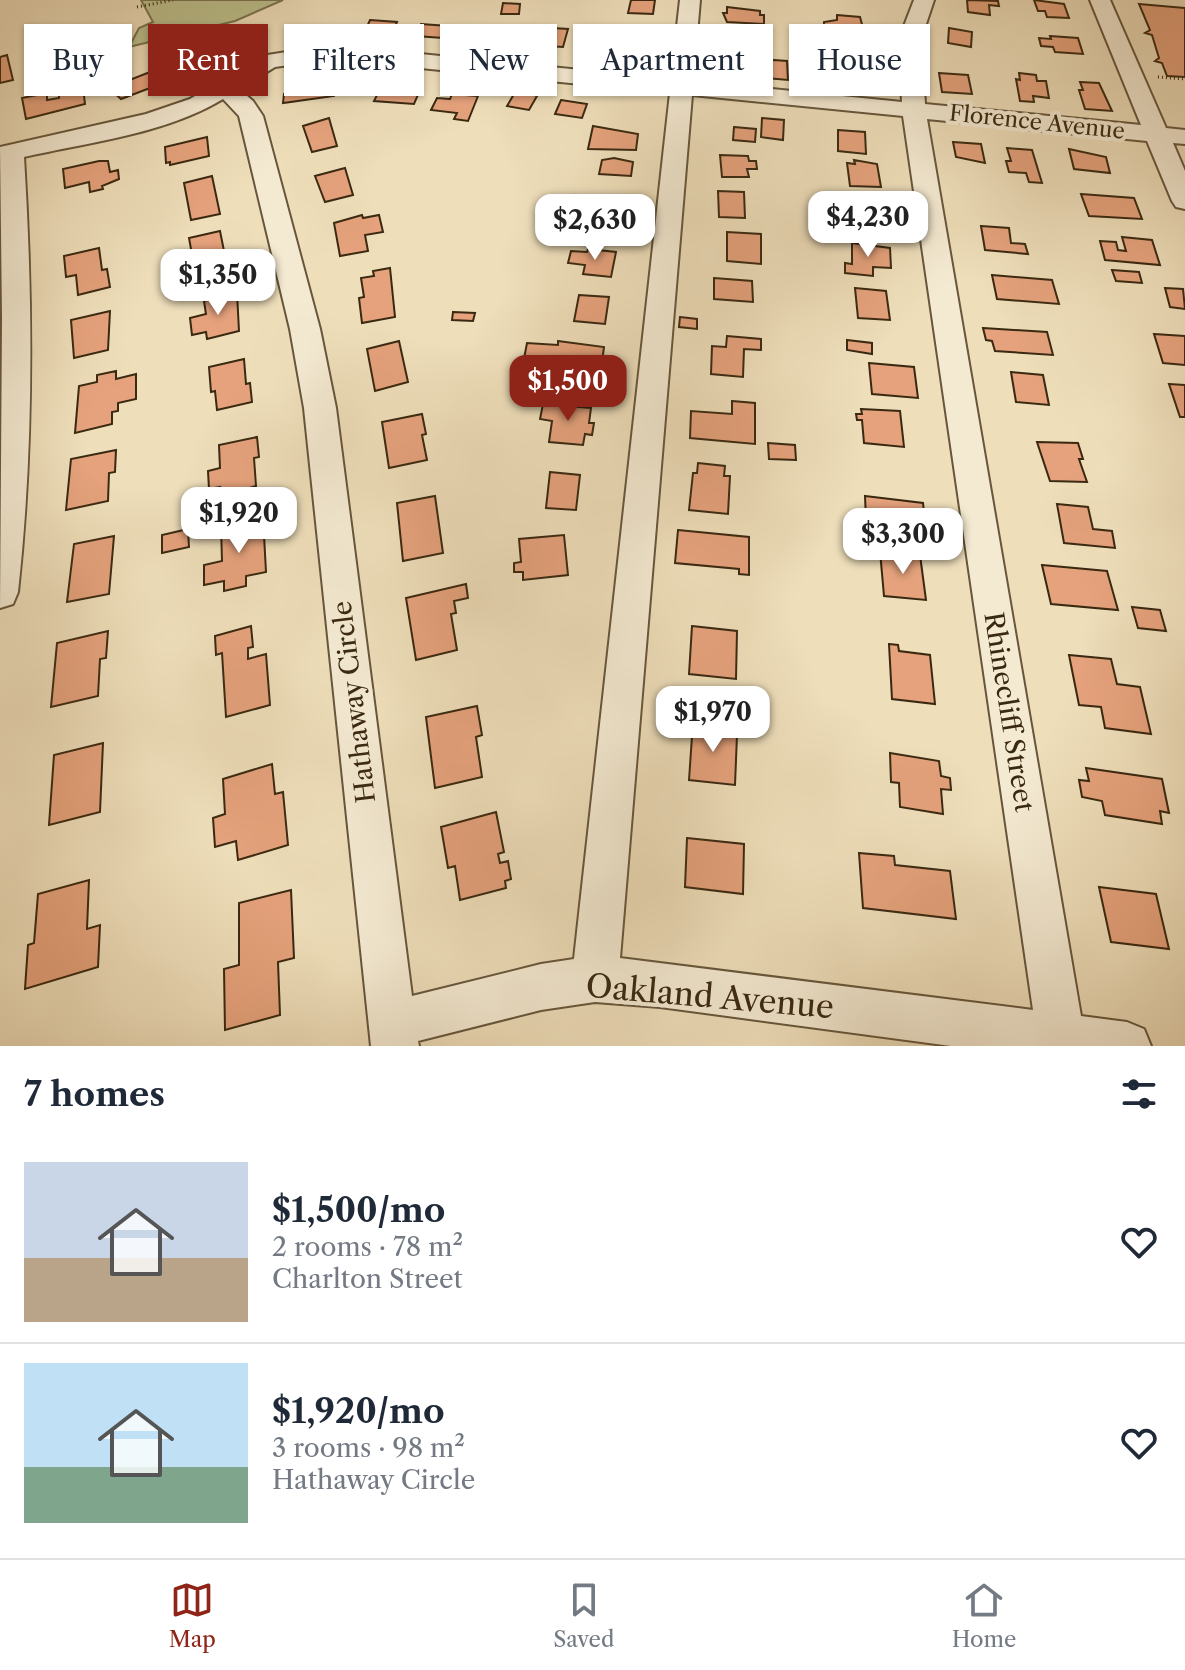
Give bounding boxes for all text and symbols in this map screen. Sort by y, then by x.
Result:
chip: Buy [24,24,132,96]
chip: Rent [148,24,268,96]
chip: Filters [284,24,424,96]
chip: New [440,24,557,96]
chip: Apartment [573,24,773,96]
chip: House [789,24,930,96]
street label: Florence Avenue [948,99,1126,145]
pin: $4,230 [803,191,933,259]
pin: $2,630 [530,194,660,262]
text: $4,230 [826,201,910,233]
text: $2,630 [553,204,637,236]
pin: $1,350 [153,249,283,317]
text: $1,350 [179,259,257,291]
pin: $1,500 [503,355,633,423]
text: $1,500 [528,365,608,397]
pin: $1,920 [174,487,304,555]
text: $1,920 [199,497,279,529]
pin: $3,300 [838,508,968,576]
text: $3,300 [861,518,945,550]
street label: Hathaway Circle [326,599,382,805]
street label: Rhinecliff Street [977,610,1041,815]
pin: $1,970 [648,686,778,754]
text: $1,970 [674,696,752,728]
street label: Oakland Avenue [584,966,836,1026]
icon: filters [1117,1072,1161,1116]
text: 7 homes [24,1073,165,1115]
text: $1,500/mo [272,1189,445,1231]
icon: home [88,1194,184,1290]
icon: heart [1117,1220,1161,1264]
text: 2 rooms · 78 m² [272,1231,463,1263]
text: Charlton Street [272,1263,463,1295]
text: $1,920/mo [272,1390,445,1432]
icon: home [88,1395,184,1491]
icon: heart [1117,1421,1161,1465]
text: 3 rooms · 98 m² [272,1432,465,1464]
text: Hathaway Circle [272,1464,475,1496]
tab: Map [169,1578,216,1653]
tab: Saved [553,1578,614,1653]
tab: Home [952,1578,1016,1653]

